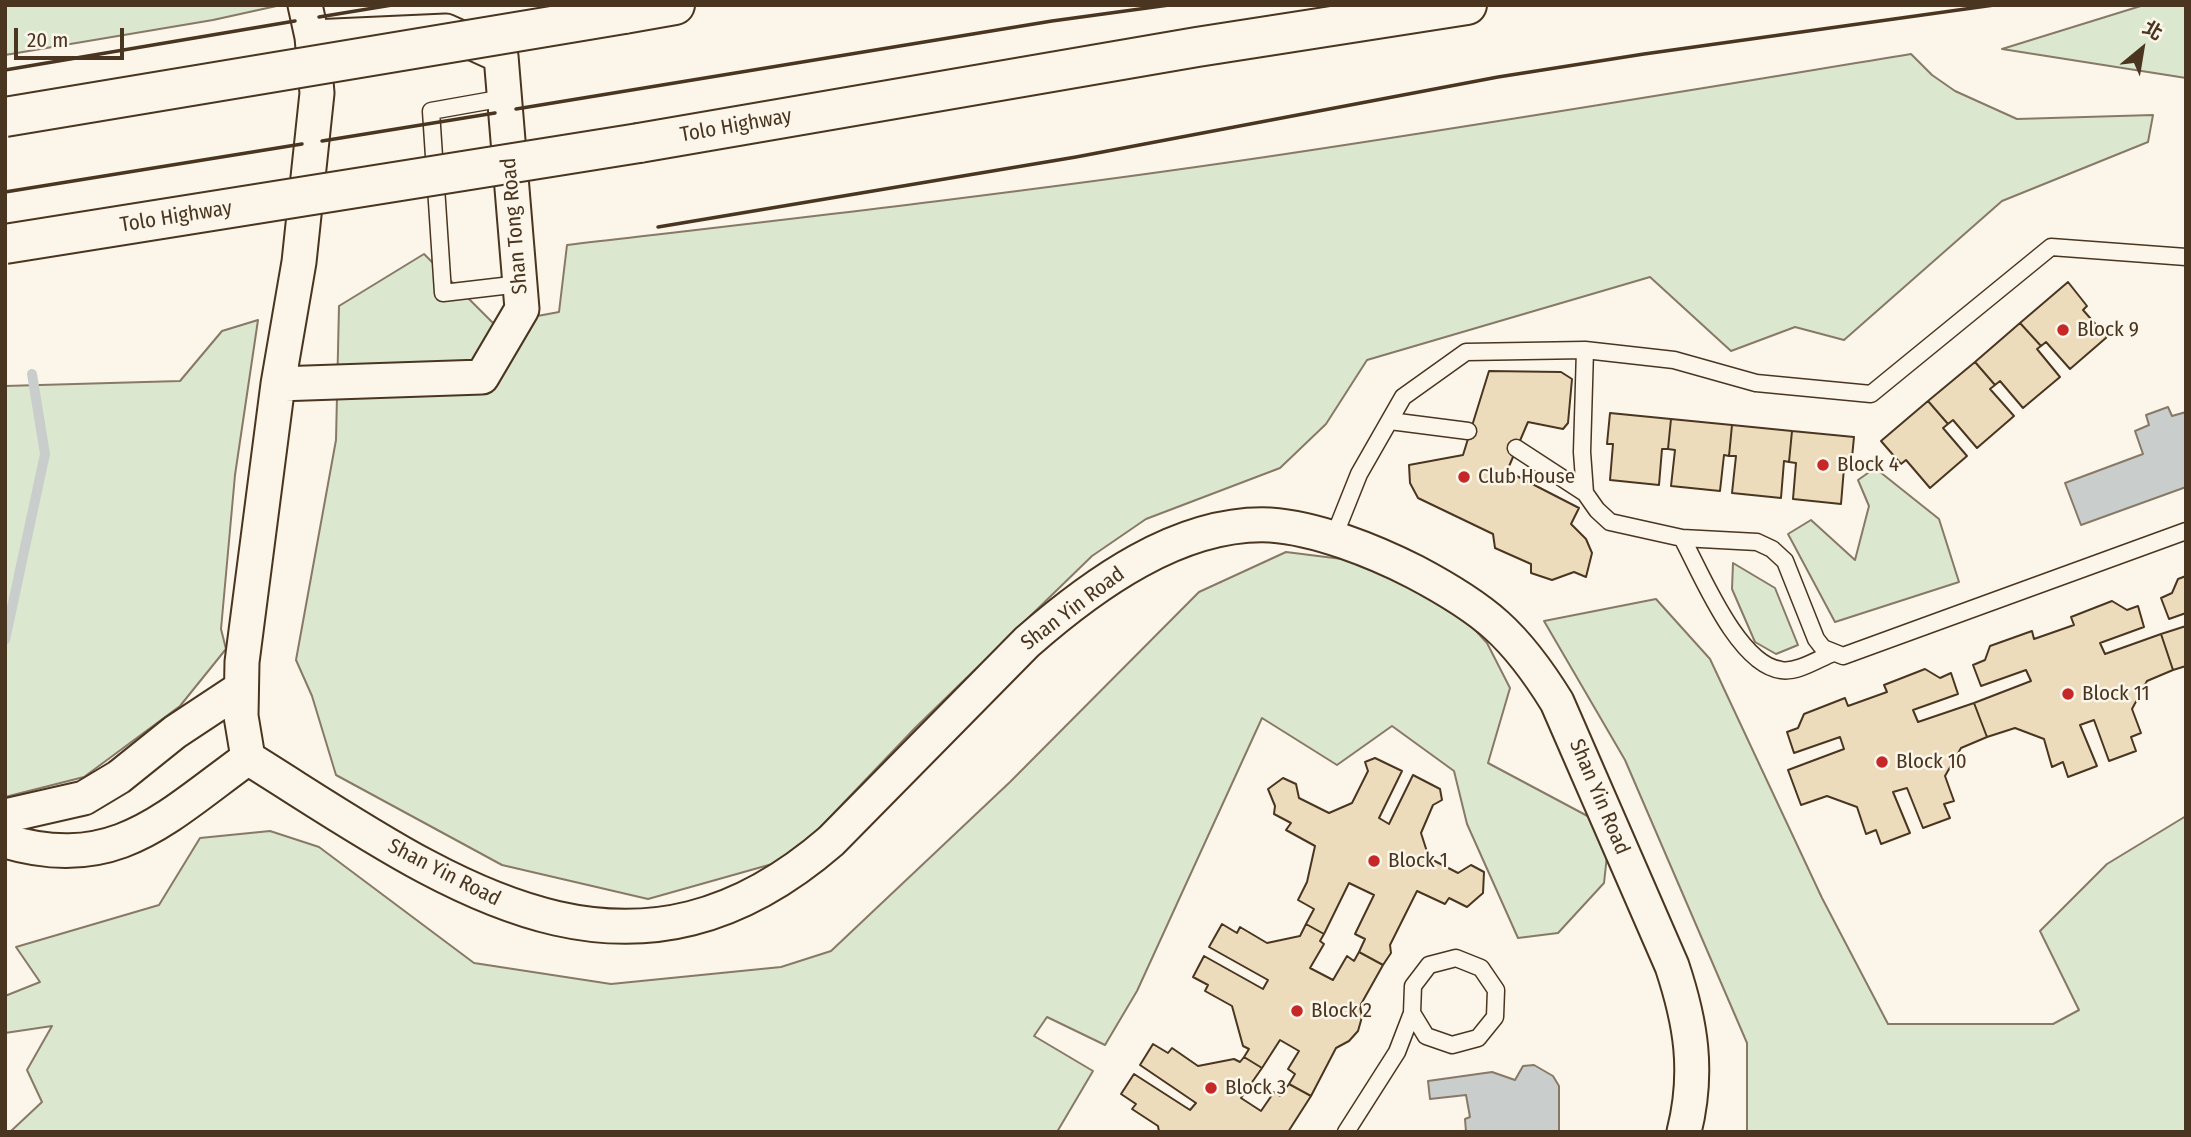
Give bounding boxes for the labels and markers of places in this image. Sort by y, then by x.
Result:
place label: Block 9 [2077,317,2139,343]
marker: Block 9 [2055,322,2071,338]
place label: Block 4 [1837,452,1899,478]
marker: Block 4 [1815,457,1831,473]
place label: Club House [1478,464,1575,490]
marker: Club House [1456,469,1472,485]
place label: Block 11 [2082,681,2150,707]
marker: Block 11 [2060,686,2076,702]
place label: Block 10 [1896,749,1967,775]
marker: Block 10 [1874,754,1890,770]
place label: Block 1 [1388,848,1448,874]
marker: Block 1 [1366,853,1382,869]
place label: Block 2 [1311,998,1372,1024]
marker: Block 2 [1289,1003,1305,1019]
place label: Block 3 [1225,1075,1286,1101]
marker: Block 3 [1203,1080,1219,1096]

